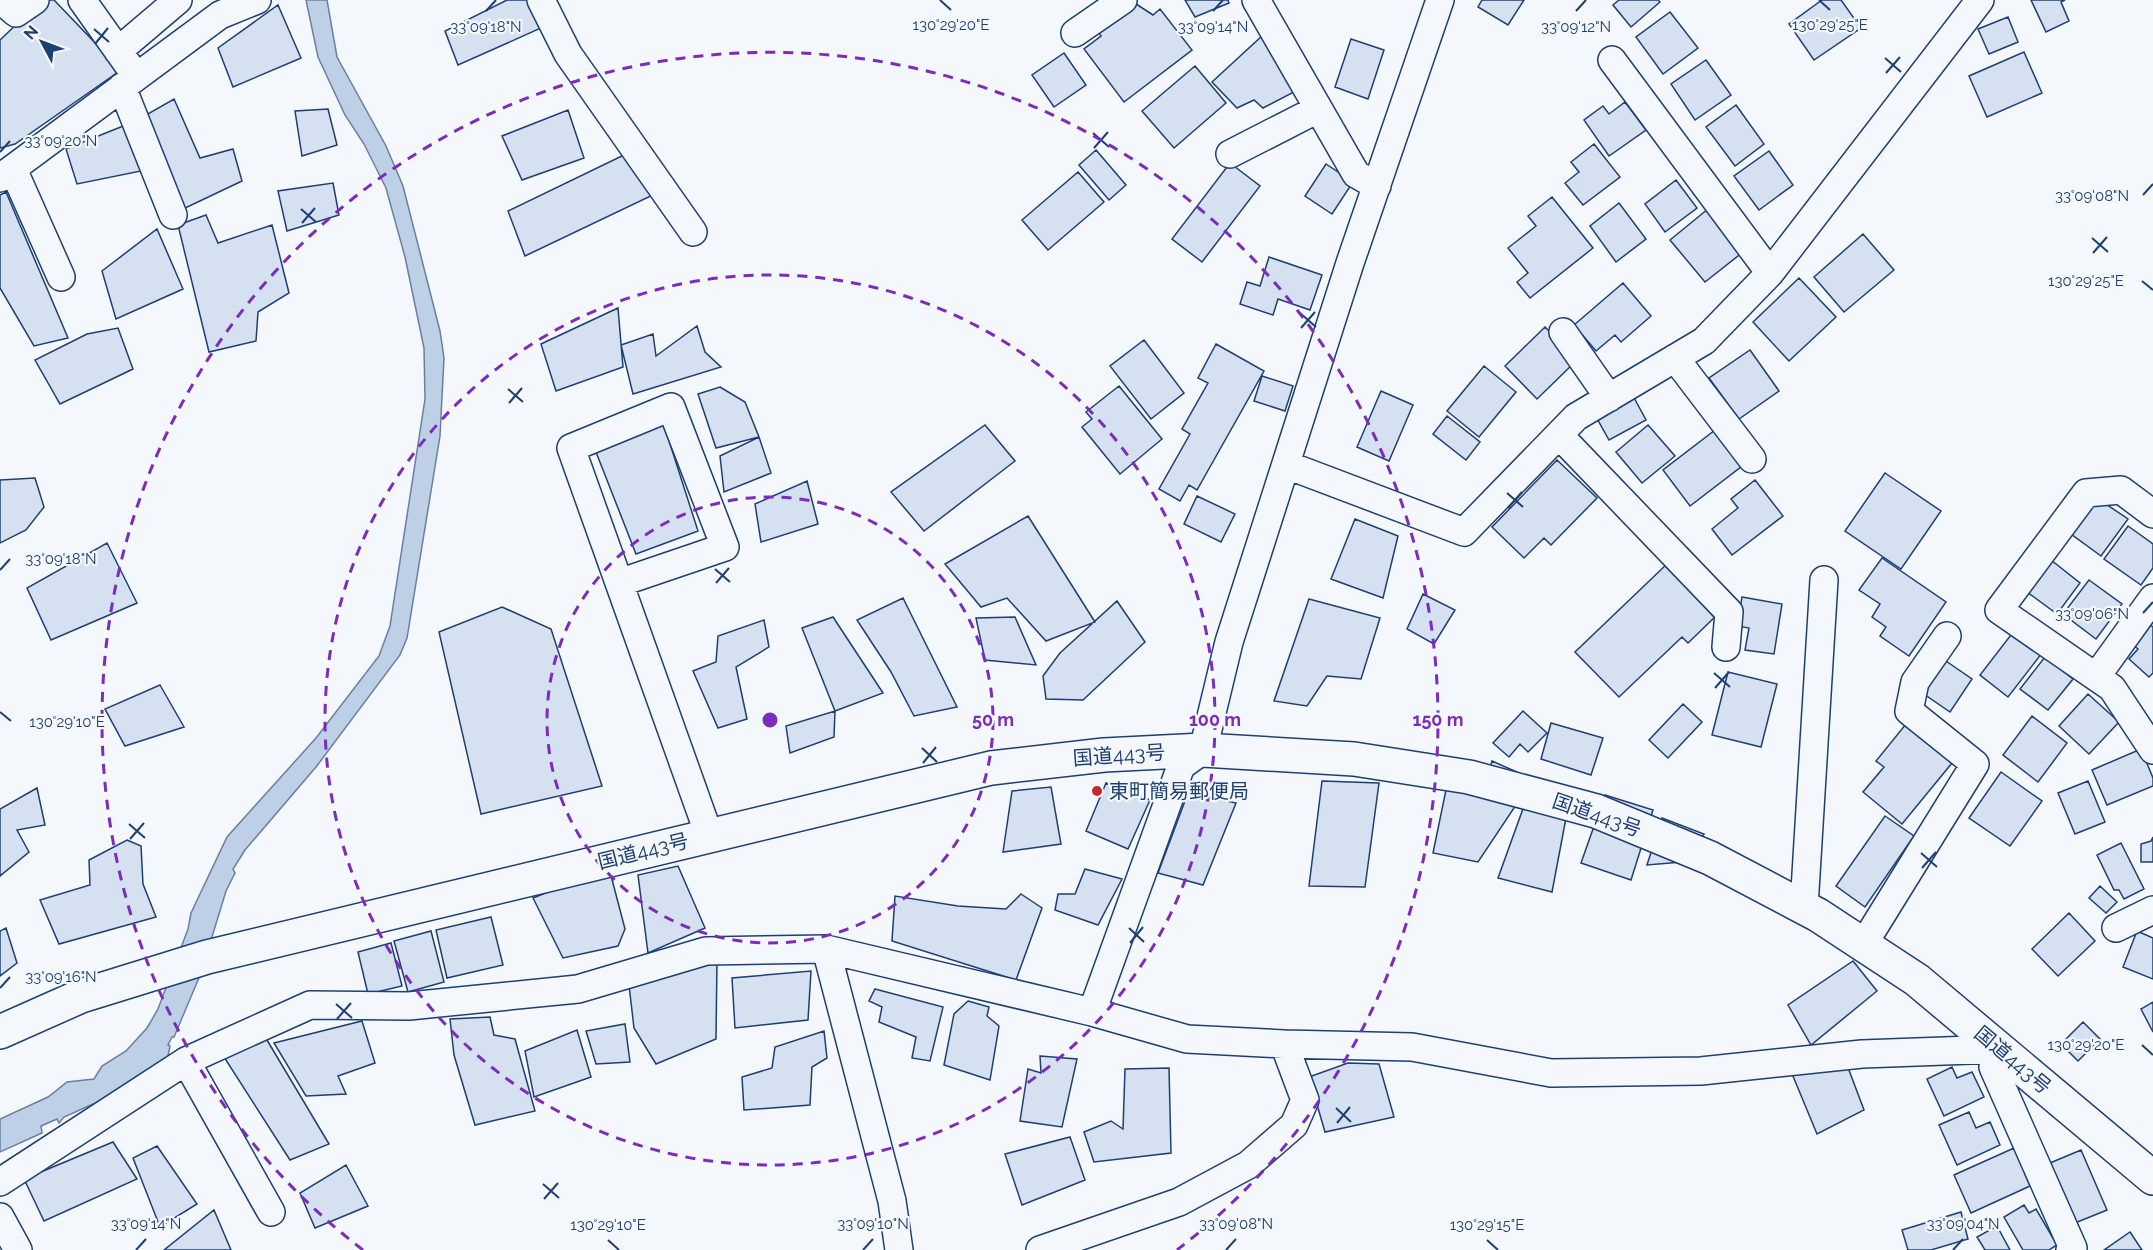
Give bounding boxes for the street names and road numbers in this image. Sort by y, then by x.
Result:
street label: 国道443号 [1072,740,1166,770]
street label: 国道443号 [1549,789,1645,841]
street label: 国道443号 [595,828,691,874]
street label: 国道443号 [1970,1021,2056,1099]

